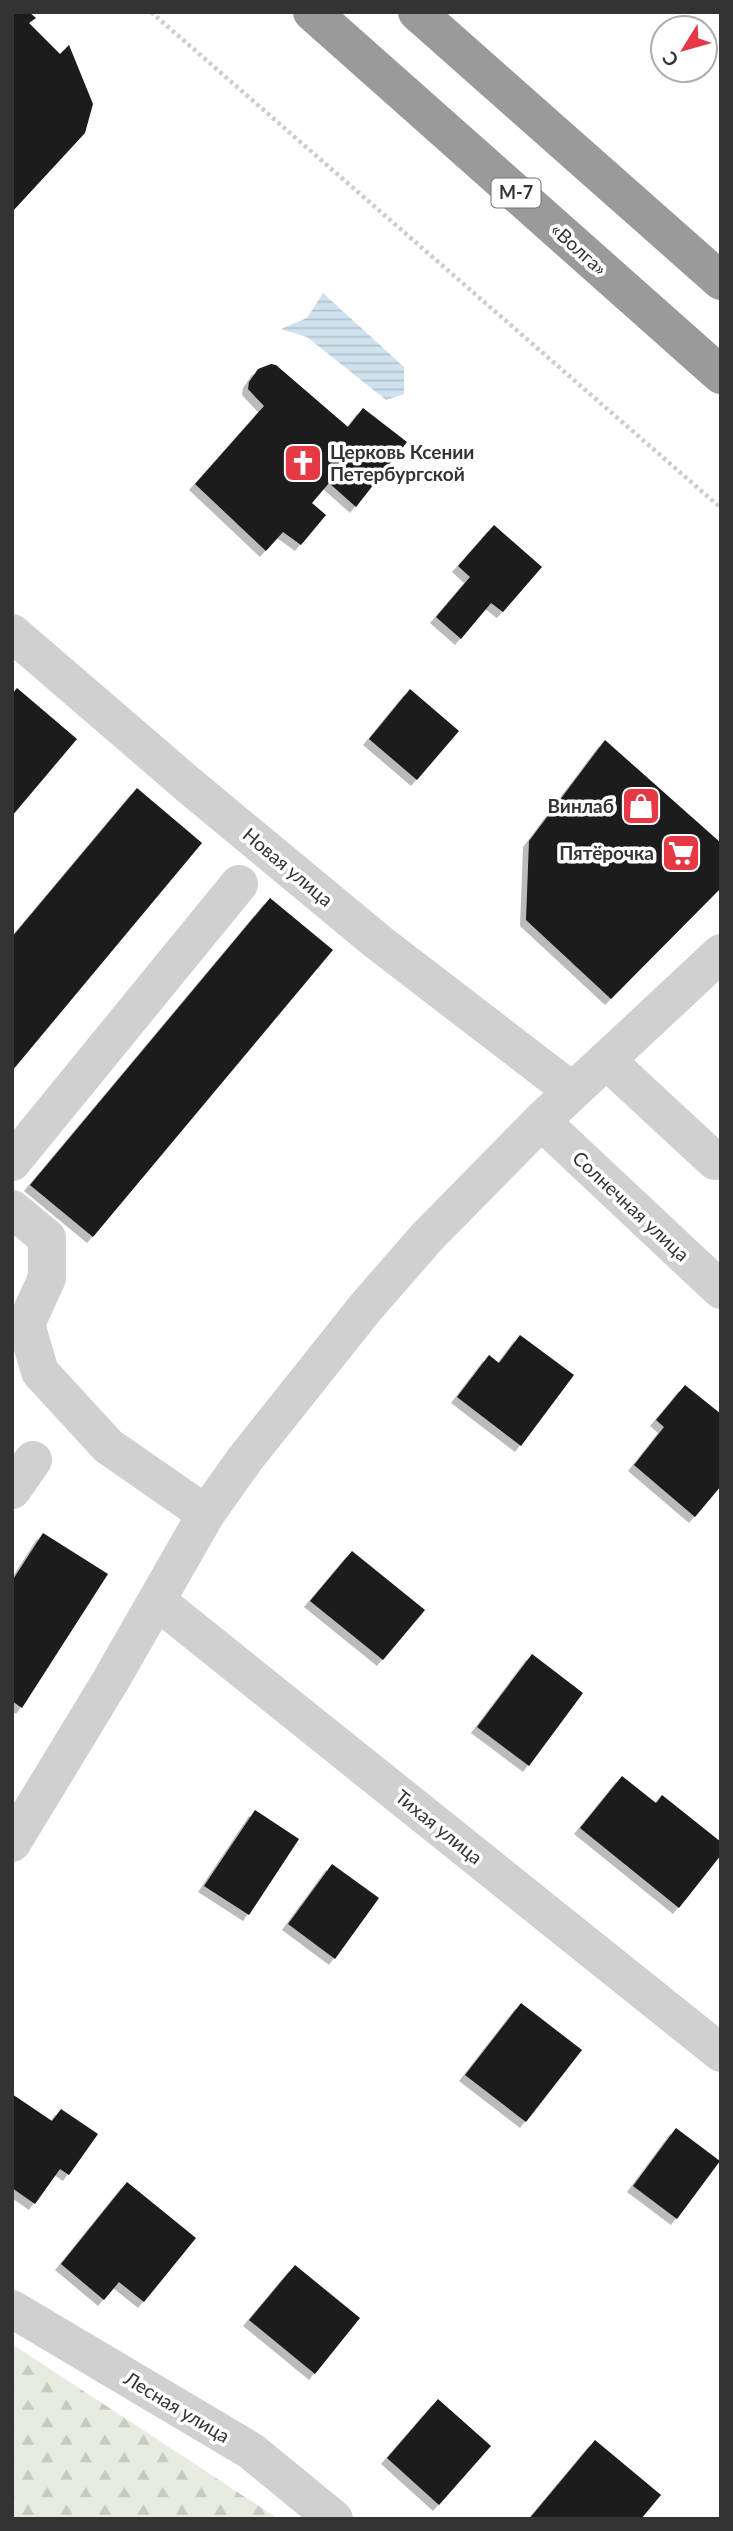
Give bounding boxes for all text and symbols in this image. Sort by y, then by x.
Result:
north arrow [649,14,719,84]
text: С [657,47,683,71]
road number: М-7 [491,178,540,208]
street label: «Волга» [547,218,612,280]
place label: Церковь Ксении Петербургской [330,440,474,485]
church icon: Церковь Ксении Петербургской [282,442,324,484]
shop icon: Винлаб [620,785,662,827]
place label: Винлаб [548,794,614,817]
street label: Новая улица [239,822,338,911]
supermarket icon: Пятёрочка [660,832,702,874]
place label: Пятёрочка [559,841,654,864]
street label: Солнечная улица [568,1146,694,1265]
street label: Тихая улица [391,1785,487,1869]
street label: Лесная улица [120,2366,234,2447]

